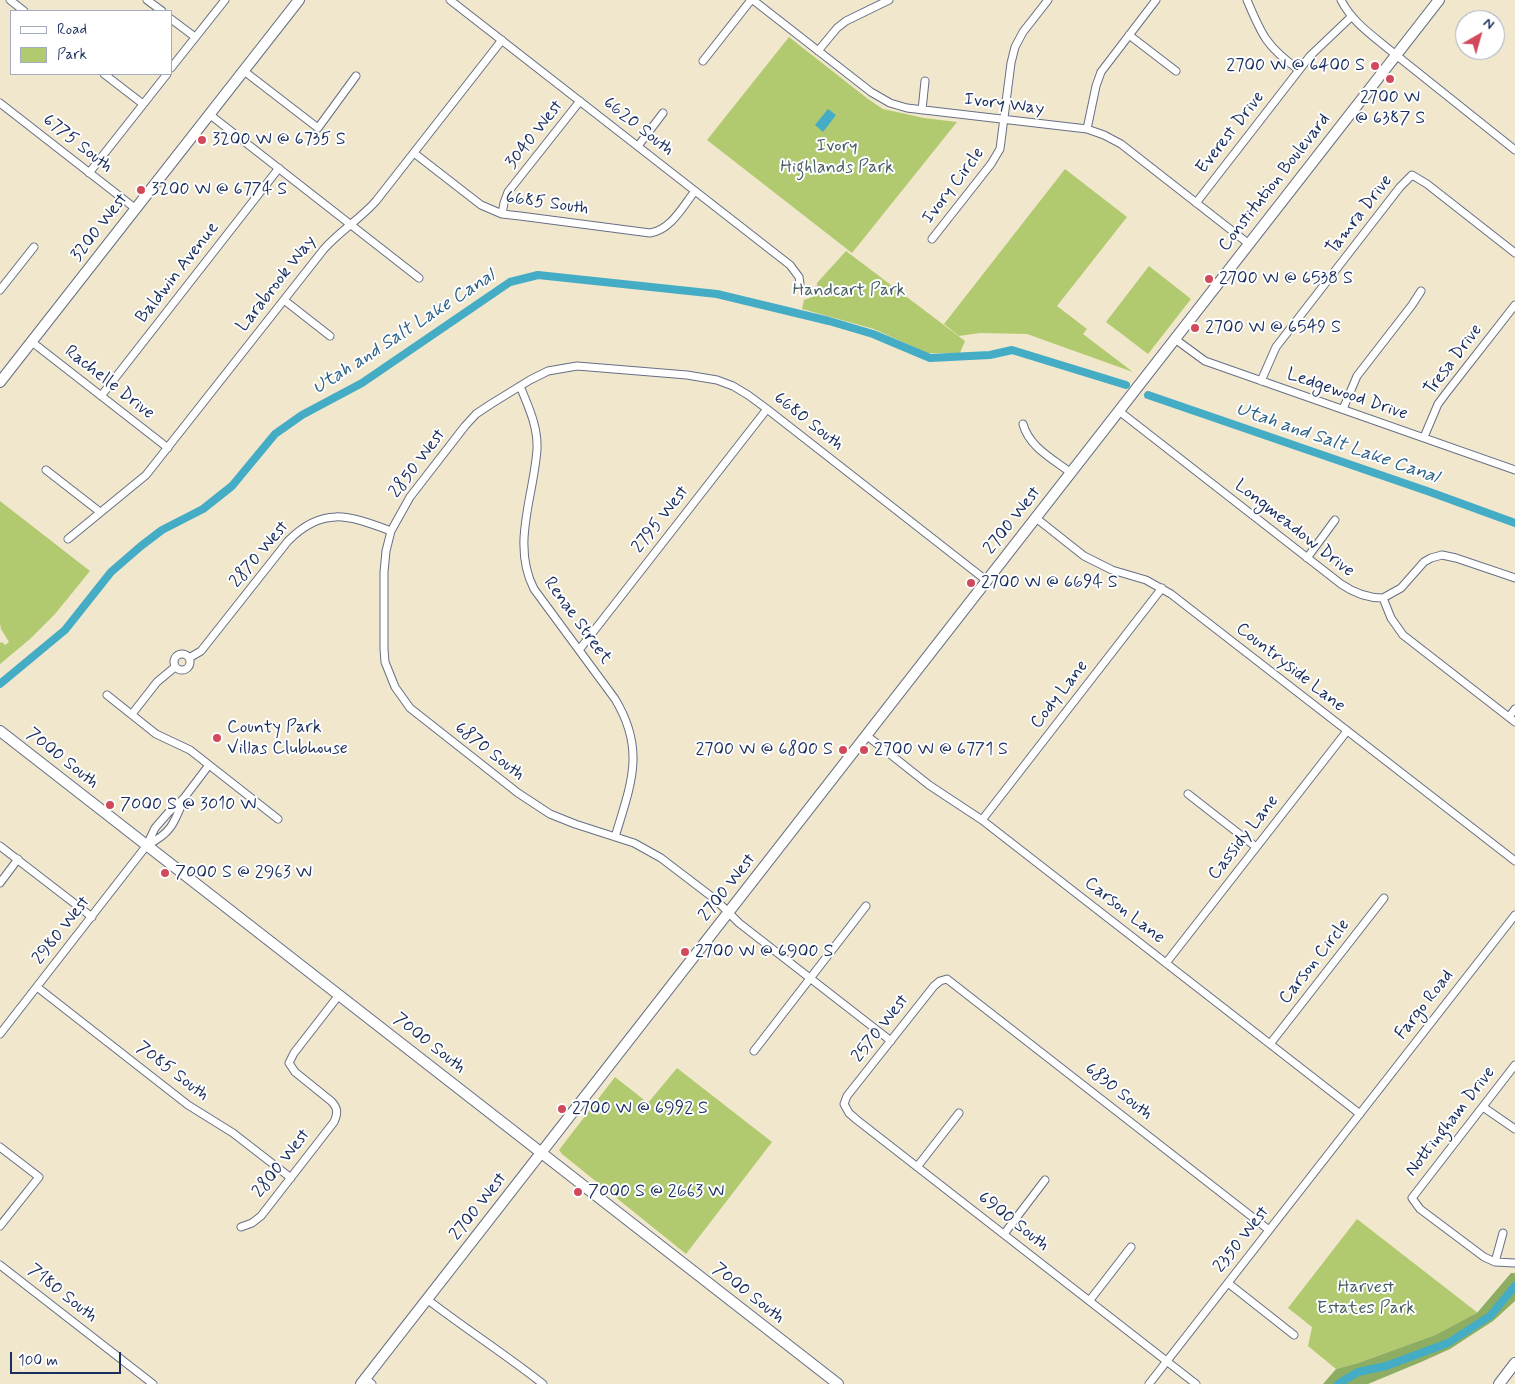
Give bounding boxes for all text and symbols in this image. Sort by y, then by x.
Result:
legend [10,10,172,75]
north arrow [1455,10,1505,60]
text: N [1479,14,1498,34]
text: Road [57,20,87,40]
text: Park [57,45,87,65]
place label: 2700 W @ 6400 S [1226,55,1365,77]
marker: 2700 W @ 6400 S [1369,60,1381,72]
marker: 2700 W @ 6387 S [1384,73,1396,85]
street label: Everest Drive [1192,87,1270,179]
place label: 2700 W @ 6387 S [1355,87,1425,130]
street label: Ivory Way [963,89,1045,121]
street label: 6620 South [598,93,678,161]
street label: 3040 West [502,96,568,174]
street label: 6775 South [38,110,116,178]
street label: Constitution Boulevard [1214,110,1336,256]
place label: 3200 W @ 6735 S [212,129,346,151]
marker: 3200 W @ 6735 S [196,134,208,146]
park label: Ivory Highlands Park [780,136,894,178]
street label: Ivory Circle [918,143,990,229]
street label: Tamra Drive [1322,171,1398,259]
place label: 3200 W @ 6774 S [151,179,287,201]
marker: 3200 W @ 6774 S [135,184,147,196]
street label: 6685 South [504,187,590,221]
street label: 3200 West [67,190,133,266]
street label: Baldwin Avenue [132,218,224,328]
street label: Larabrook Way [233,231,321,337]
water label: Utah and Salt Lake Canal [309,265,499,401]
place label: 2700 W @ 6538 S [1219,268,1353,290]
marker: 2700 W @ 6538 S [1203,273,1215,285]
park label: Handcart Park [792,280,906,302]
place label: 2700 W @ 6549 S [1205,317,1341,339]
street label: Tresa Drive [1420,320,1488,400]
marker: 2700 W @ 6549 S [1189,322,1201,334]
street label: Rachelle Drive [60,341,158,425]
street label: Ledgewood Drive [1284,364,1410,426]
street label: 6680 South [769,388,847,456]
water label: Utah and Salt Lake Canal [1233,399,1441,489]
street label: 2850 West [385,425,451,503]
street label: Longmeadow Drive [1230,475,1358,583]
street label: 2795 West [628,482,694,558]
street label: 2700 West [980,483,1046,559]
street label: 2870 West [226,517,294,593]
place label: 2700 W @ 6694 S [981,572,1118,594]
street label: Renae Street [538,573,616,669]
marker: 2700 W @ 6694 S [965,577,977,589]
street label: Countryside Lane [1231,618,1349,718]
street label: Cody Lane [1026,656,1094,734]
place label: County Park Villas Clubhouse [227,717,348,760]
street label: 6870 South [450,718,528,786]
street label: 7000 South [21,724,103,794]
marker: County Park Villas Clubhouse [211,732,223,744]
place label: 2700 W @ 6800 S [695,739,833,761]
place label: 2700 W @ 6771 S [874,739,1008,761]
marker: 2700 W @ 6800 S [837,744,849,756]
marker: 2700 W @ 6771 S [858,744,870,756]
street label: Cassidy Lane [1204,791,1284,885]
place label: 7000 S @ 3010 W [120,794,256,816]
marker: 7000 S @ 3010 W [104,799,116,811]
street label: 2700 West [695,850,761,926]
place label: 7000 S @ 2963 W [175,862,312,884]
marker: 7000 S @ 2963 W [159,867,171,879]
street label: Carson Lane [1079,873,1169,949]
street label: 2980 West [29,892,95,970]
street label: Carson Circle [1275,915,1355,1009]
place label: 2700 W @ 6900 S [695,941,833,963]
marker: 2700 W @ 6900 S [679,946,691,958]
street label: Fargo Road [1391,966,1459,1044]
street label: 2570 West [848,991,914,1067]
street label: 7000 South [388,1009,470,1079]
street label: 7085 South [131,1038,213,1106]
street label: 6830 South [1080,1059,1156,1125]
street label: Nottingham Drive [1401,1063,1501,1181]
place label: 2700 W @ 6992 S [572,1098,708,1120]
marker: 2700 W @ 6992 S [556,1103,568,1115]
street label: 2800 West [248,1125,316,1203]
street label: 2700 West [446,1169,512,1245]
place label: 7000 S @ 2663 W [588,1181,724,1203]
marker: 7000 S @ 2663 W [572,1186,584,1198]
street label: 6900 South [973,1187,1053,1257]
street label: 2350 West [1209,1203,1275,1277]
street label: 7000 South [707,1259,789,1329]
street label: 7180 South [23,1260,101,1328]
park label: Harvest Estates Park [1317,1277,1415,1320]
scale bar [12,1342,124,1374]
text: 100 m [18,1351,58,1371]

